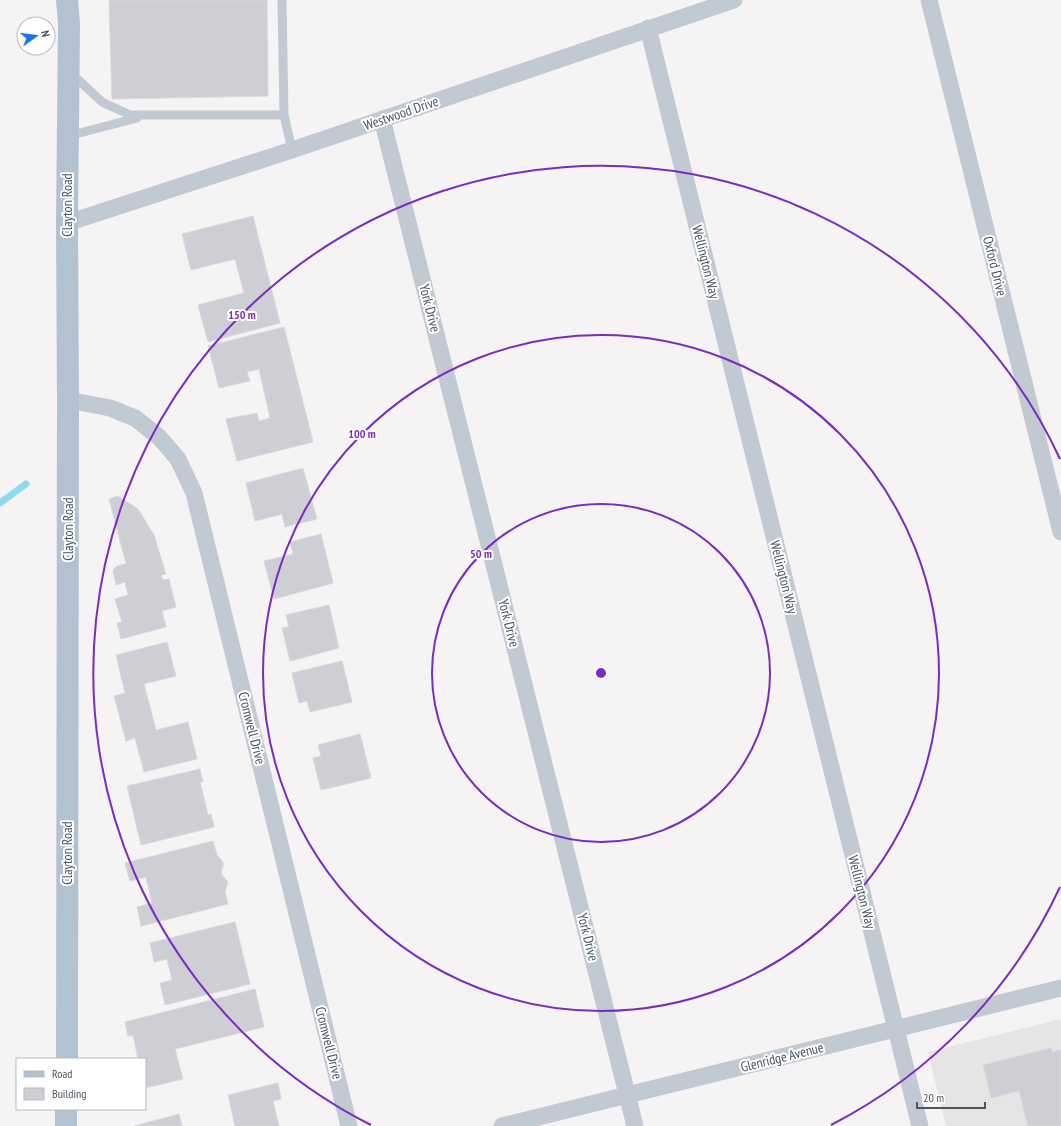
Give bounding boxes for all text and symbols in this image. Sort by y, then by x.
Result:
north arrow [16,16,56,56]
text: N [38,29,53,38]
street label: Westwood Drive [361,92,441,134]
street label: Clayton Road [58,173,76,237]
street label: Wellington Way [688,223,724,301]
street label: Oxford Drive [979,234,1011,298]
street label: York Drive [415,282,445,334]
text: 150 m [228,307,256,322]
text: 100 m [348,426,376,441]
street label: Clayton Road [59,497,77,561]
street label: Wellington Way [766,538,802,616]
text: 50 m [470,546,492,561]
street label: York Drive [494,597,524,649]
centre of rings [594,666,608,680]
street label: Cromwell Drive [234,690,270,766]
street label: Clayton Road [58,821,76,885]
street label: Wellington Way [844,853,880,931]
street label: York Drive [573,911,603,963]
street label: Cromwell Drive [311,1005,347,1081]
street label: Glenridge Avenue [739,1038,826,1076]
legend [16,1058,146,1110]
text: Road [52,1066,72,1081]
scale bar [917,1084,985,1110]
text: Building [52,1086,87,1101]
text: 20 m [923,1090,944,1105]

